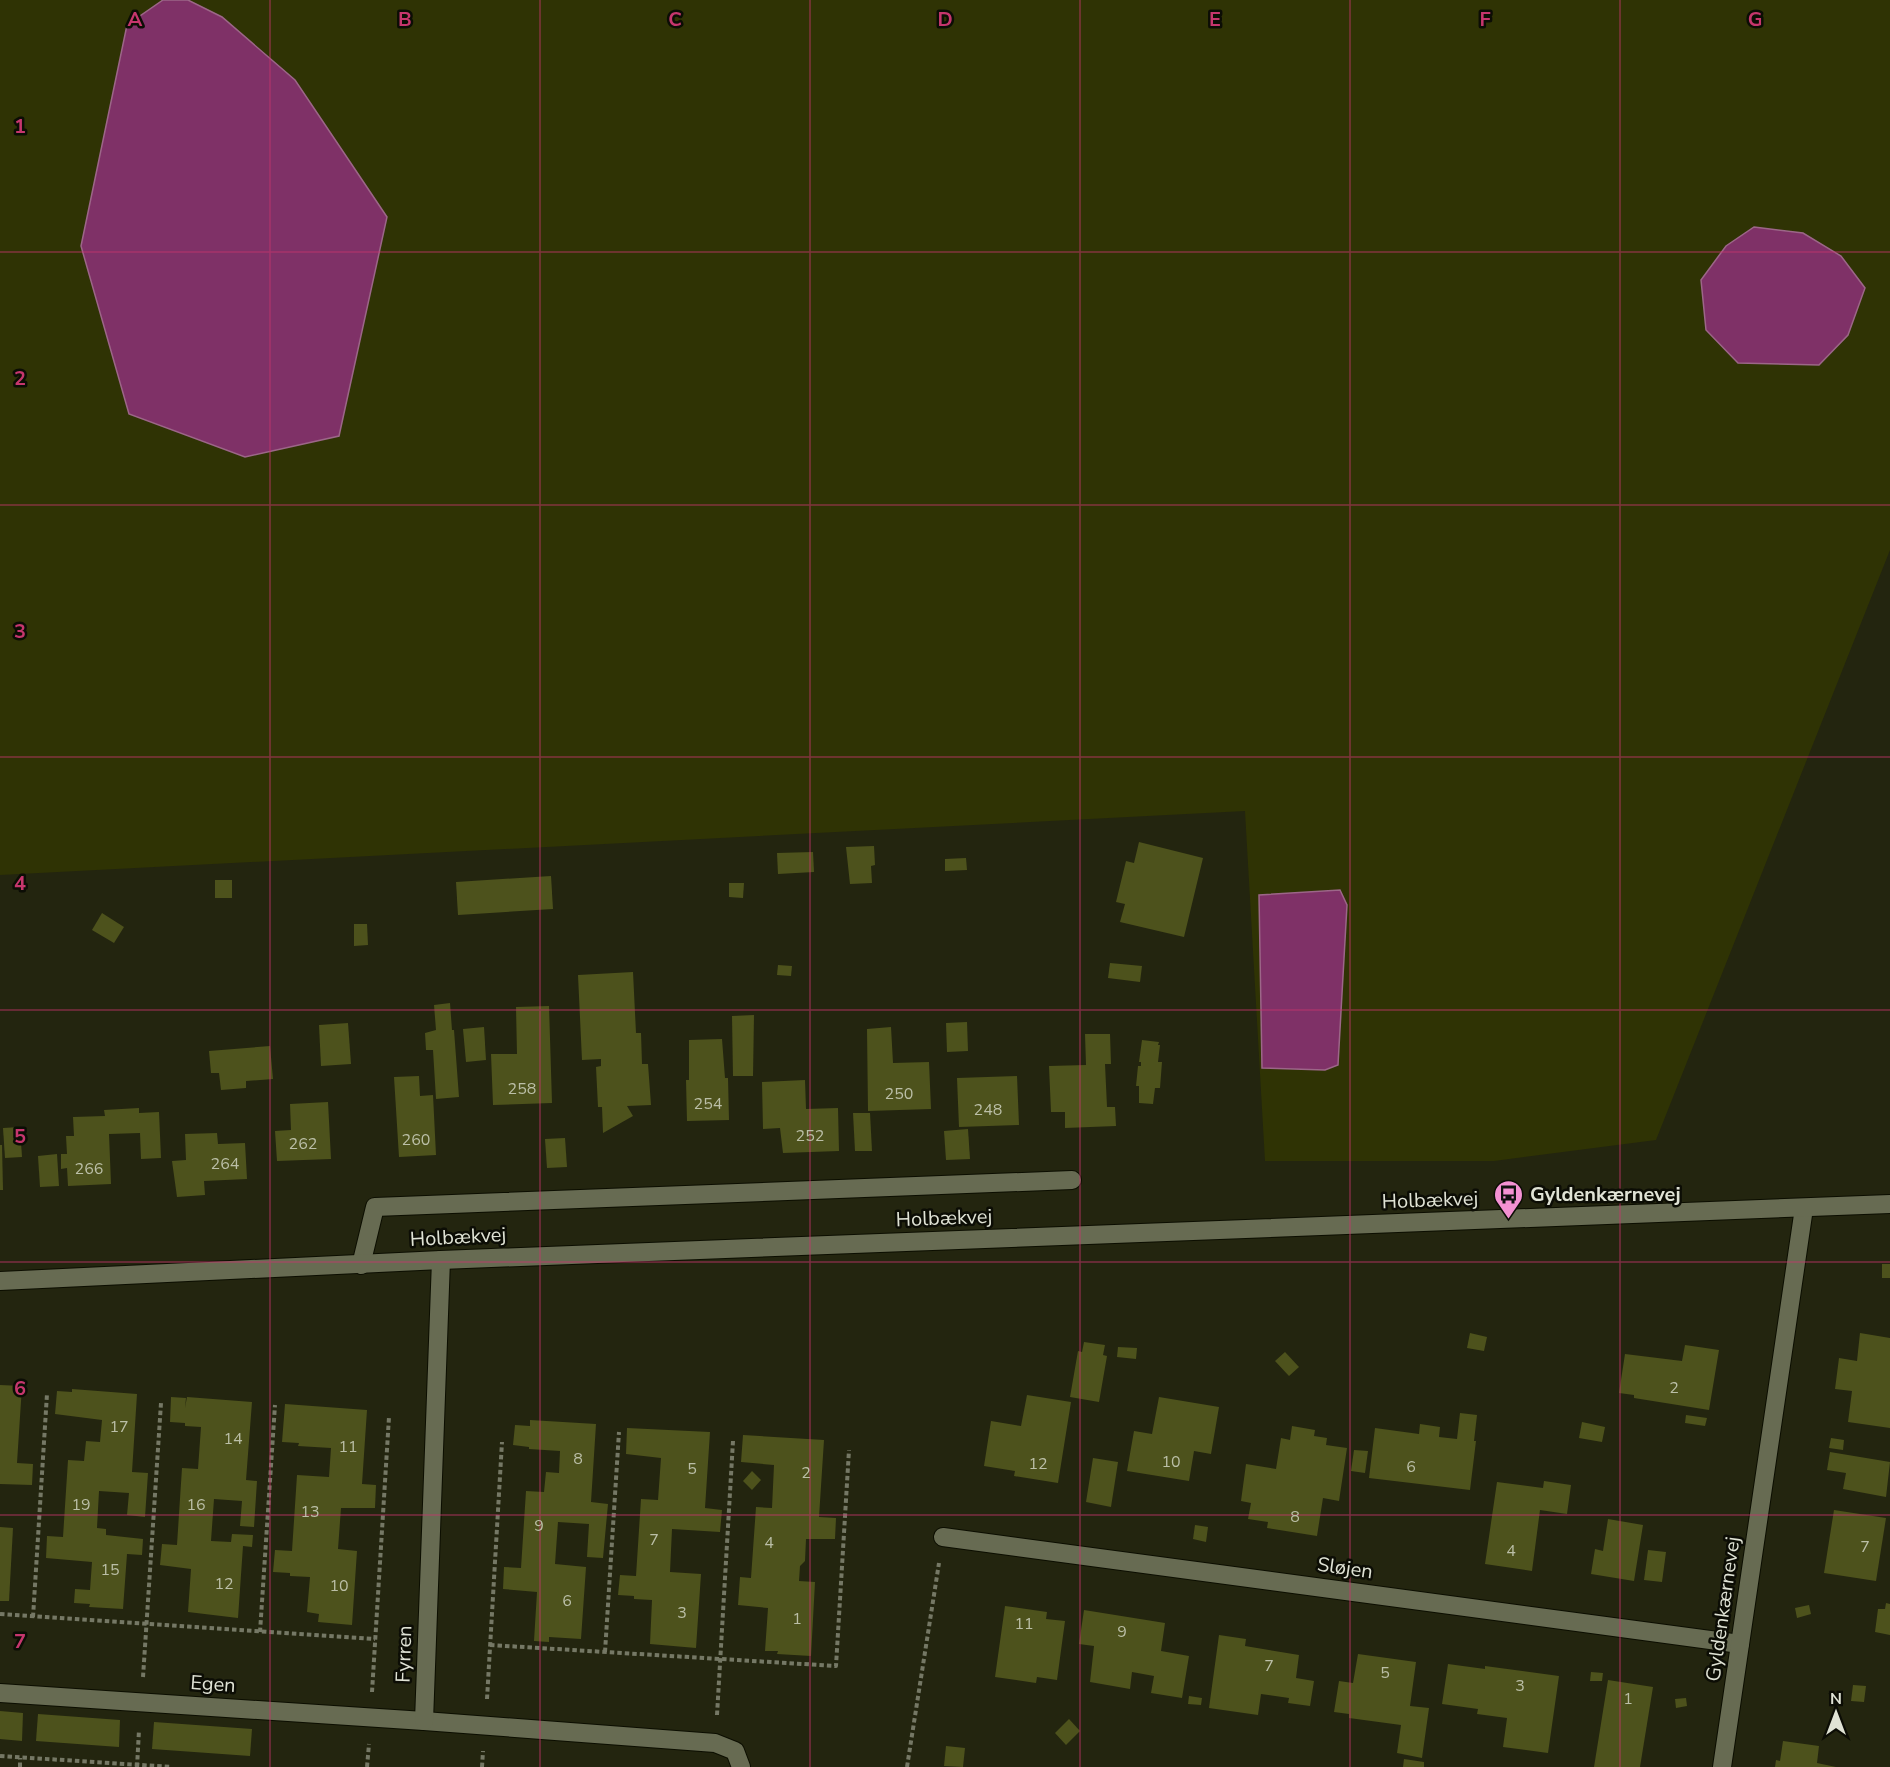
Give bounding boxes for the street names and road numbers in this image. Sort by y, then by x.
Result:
street label: Holbækvej [1381,1185,1479,1215]
street label: Holbækvej [895,1203,993,1233]
street label: Holbækvej [409,1221,507,1253]
street label: Gyldenkærnevej [1699,1535,1747,1683]
street label: Sløjen [1315,1551,1375,1585]
street label: Fyrren [390,1625,418,1683]
street label: Egen [189,1669,237,1699]

